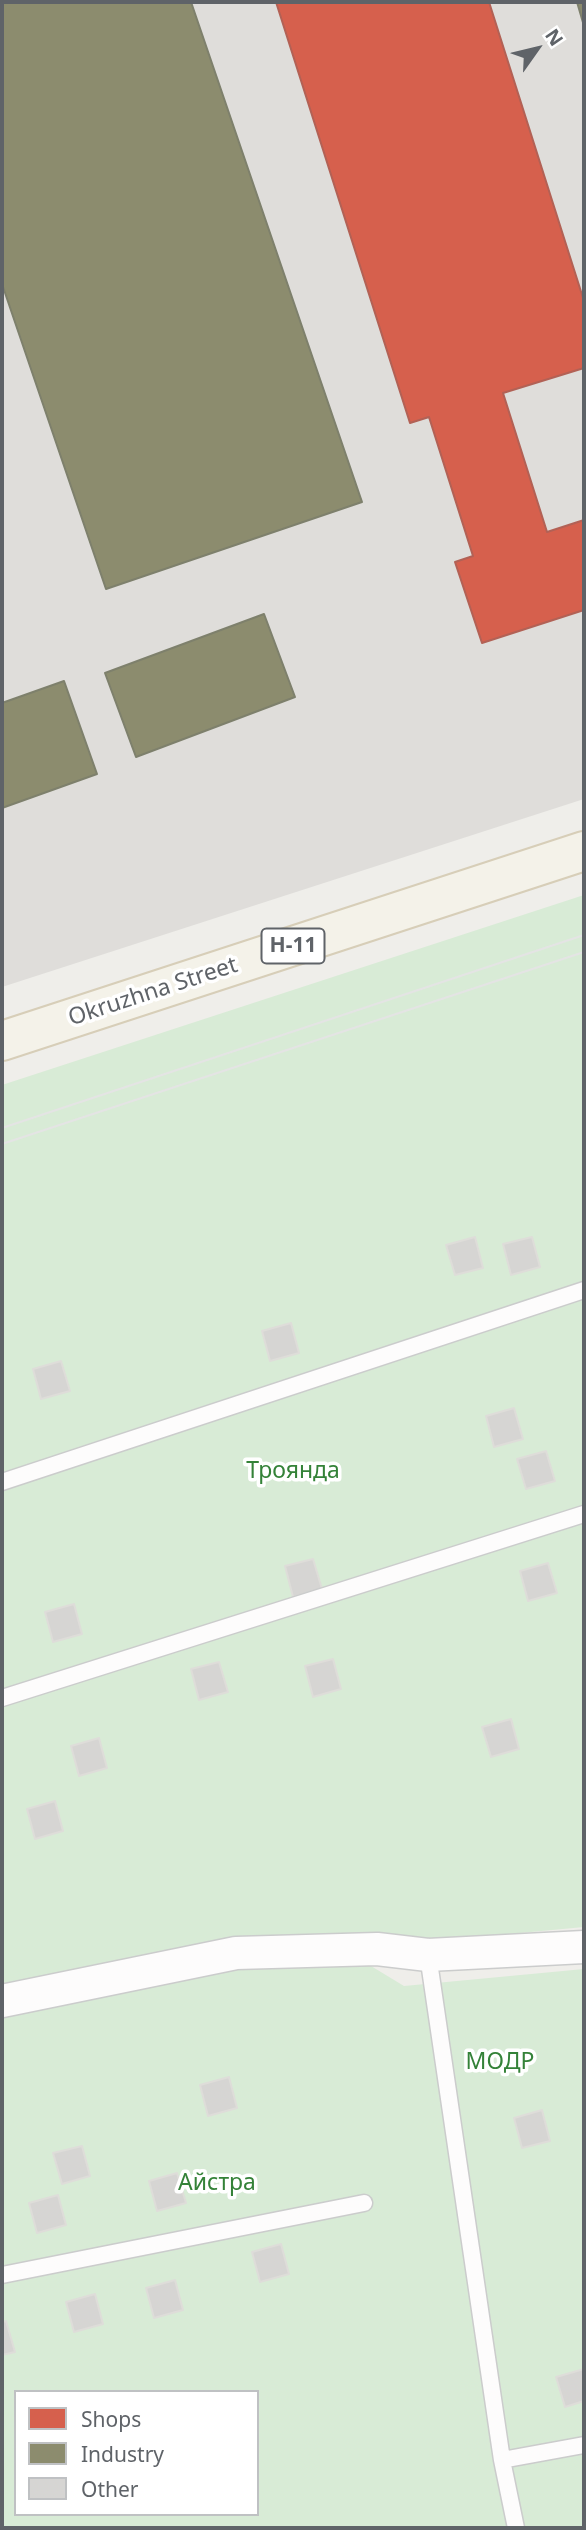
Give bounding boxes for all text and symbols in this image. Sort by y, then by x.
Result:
north arrow [502,14,572,84]
text: N [539,24,570,51]
road number: Н-11 [262,928,324,964]
street label: Okruzhna Street [65,952,241,1032]
park label: Троянда [246,1457,340,1485]
park label: МОДР [466,2048,534,2076]
park label: Айстра [178,2169,256,2197]
legend [14,2390,259,2516]
text: Shops [81,2405,141,2433]
text: Industry [81,2440,164,2468]
text: Other [81,2475,138,2503]

